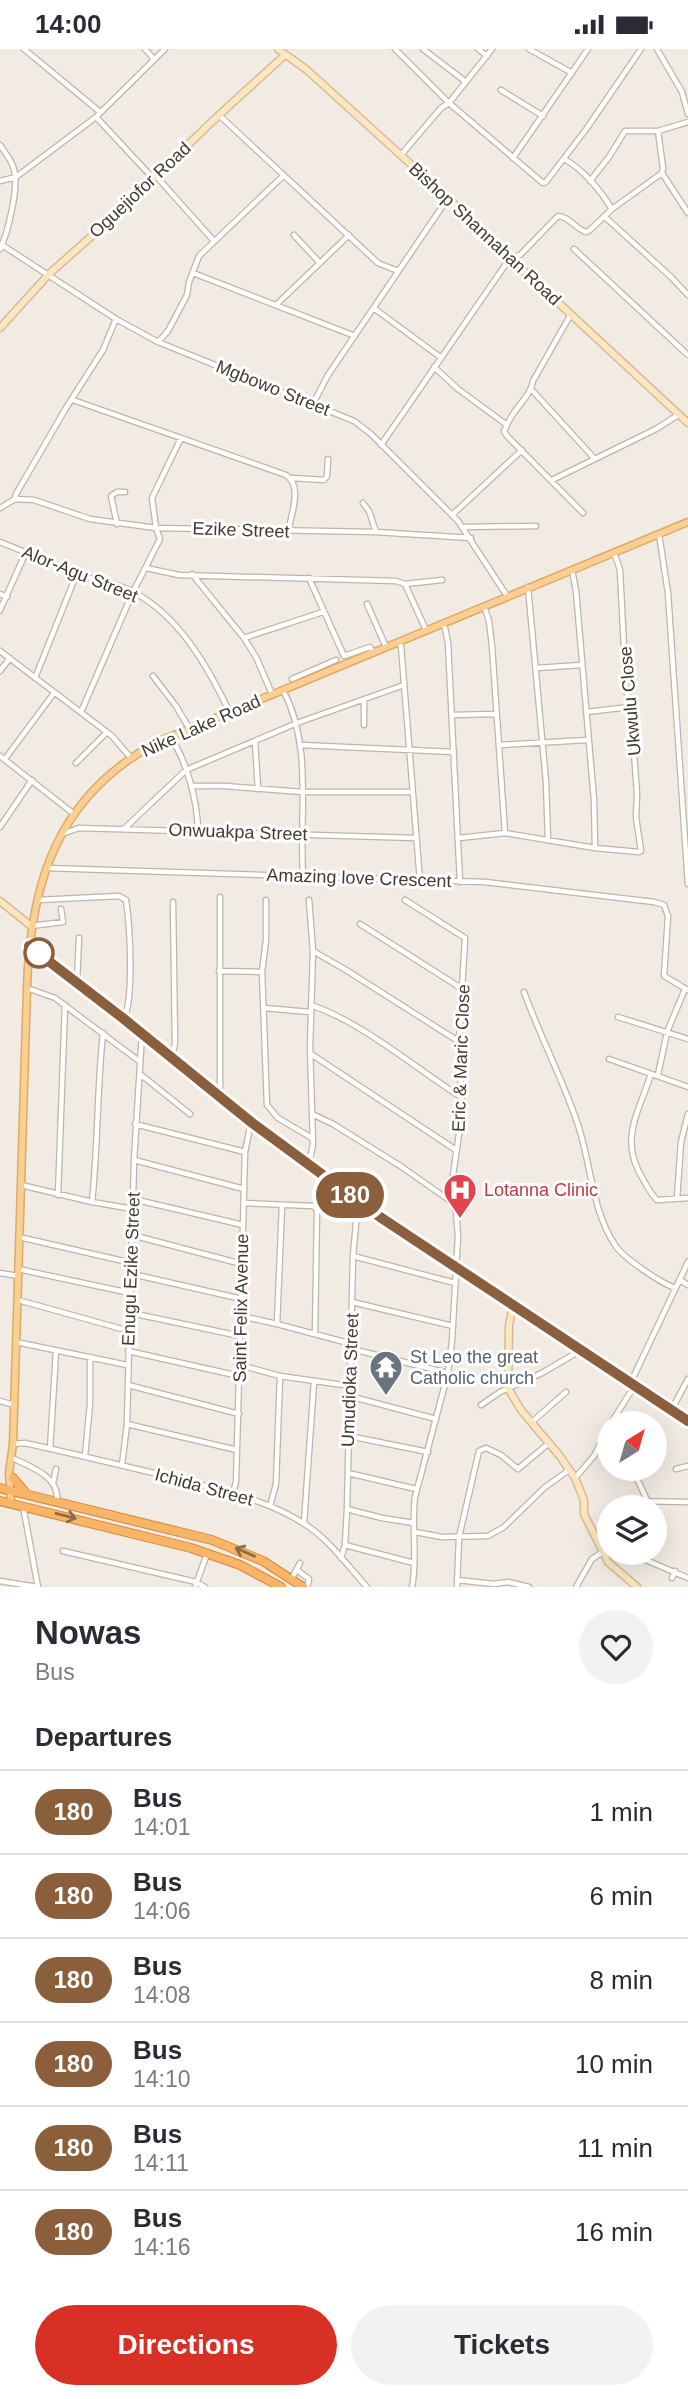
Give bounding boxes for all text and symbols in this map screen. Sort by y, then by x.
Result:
text: 14:00 [35,9,102,39]
street label: Oguejiofor Road [85,138,195,242]
street label: Bishop Shannahan Road [405,158,565,310]
street label: Mgbowo Street [213,356,333,420]
street label: Ezike Street [192,518,290,542]
street label: Alor-Agu Street [19,542,141,606]
street label: Ukwulu Close [615,645,645,757]
street label: Nike Lake Road [138,691,264,761]
street label: Onwuakpa Street [168,820,308,844]
street label: Amazing love Crescent [266,865,452,891]
unlabelled marker [24,938,54,968]
street label: Eric & Maric Close [448,984,474,1132]
hospital icon: Lotanna Clinic [441,1171,479,1220]
line badge: 180 [310,1172,390,1218]
place label: Lotanna Clinic [484,1180,598,1200]
text: 180 [330,1181,370,1208]
street label: Enugu Ezike Street [118,1192,144,1346]
street label: Saint Felix Avenue [230,1233,252,1383]
street label: Umudioka Street [338,1313,362,1447]
place label: St Leo the great Catholic church [410,1347,538,1388]
temple icon: St Leo the great Catholic church [367,1348,405,1397]
north arrow [597,1411,667,1481]
map controls [597,1411,667,1565]
street label: Ichida Street [153,1464,255,1510]
button: layers [597,1495,667,1565]
one-way arrow [55,1510,77,1523]
one-way arrow [235,1545,256,1558]
button: heart [579,1610,653,1684]
text: Nowas [35,1614,141,1651]
text: Bus [35,1659,75,1685]
text: Departures [35,1722,172,1752]
text: Bus [133,1783,182,1813]
text: 1 min [589,1797,653,1827]
text: 180 [53,1798,94,1825]
text: 14:01 [133,1814,191,1840]
text: Bus [133,1867,182,1897]
text: 6 min [589,1881,653,1911]
text: 180 [53,1882,94,1909]
text: 14:06 [133,1898,191,1924]
text: Bus [133,1951,182,1981]
text: 8 min [589,1965,653,1995]
text: 180 [53,1966,94,1993]
text: 14:08 [133,1982,191,2008]
text: Bus [133,2035,182,2065]
text: 10 min [575,2049,653,2079]
text: 180 [53,2050,94,2077]
text: 14:10 [133,2066,191,2092]
text: Bus [133,2119,182,2149]
text: 11 min [577,2133,653,2163]
text: 180 [53,2134,94,2161]
text: 14:11 [133,2150,189,2176]
text: Bus [133,2203,182,2233]
text: 16 min [575,2217,653,2247]
text: 180 [53,2218,94,2245]
text: 14:16 [133,2234,191,2260]
button: Directions [35,2305,337,2385]
button: Tickets [351,2305,653,2385]

